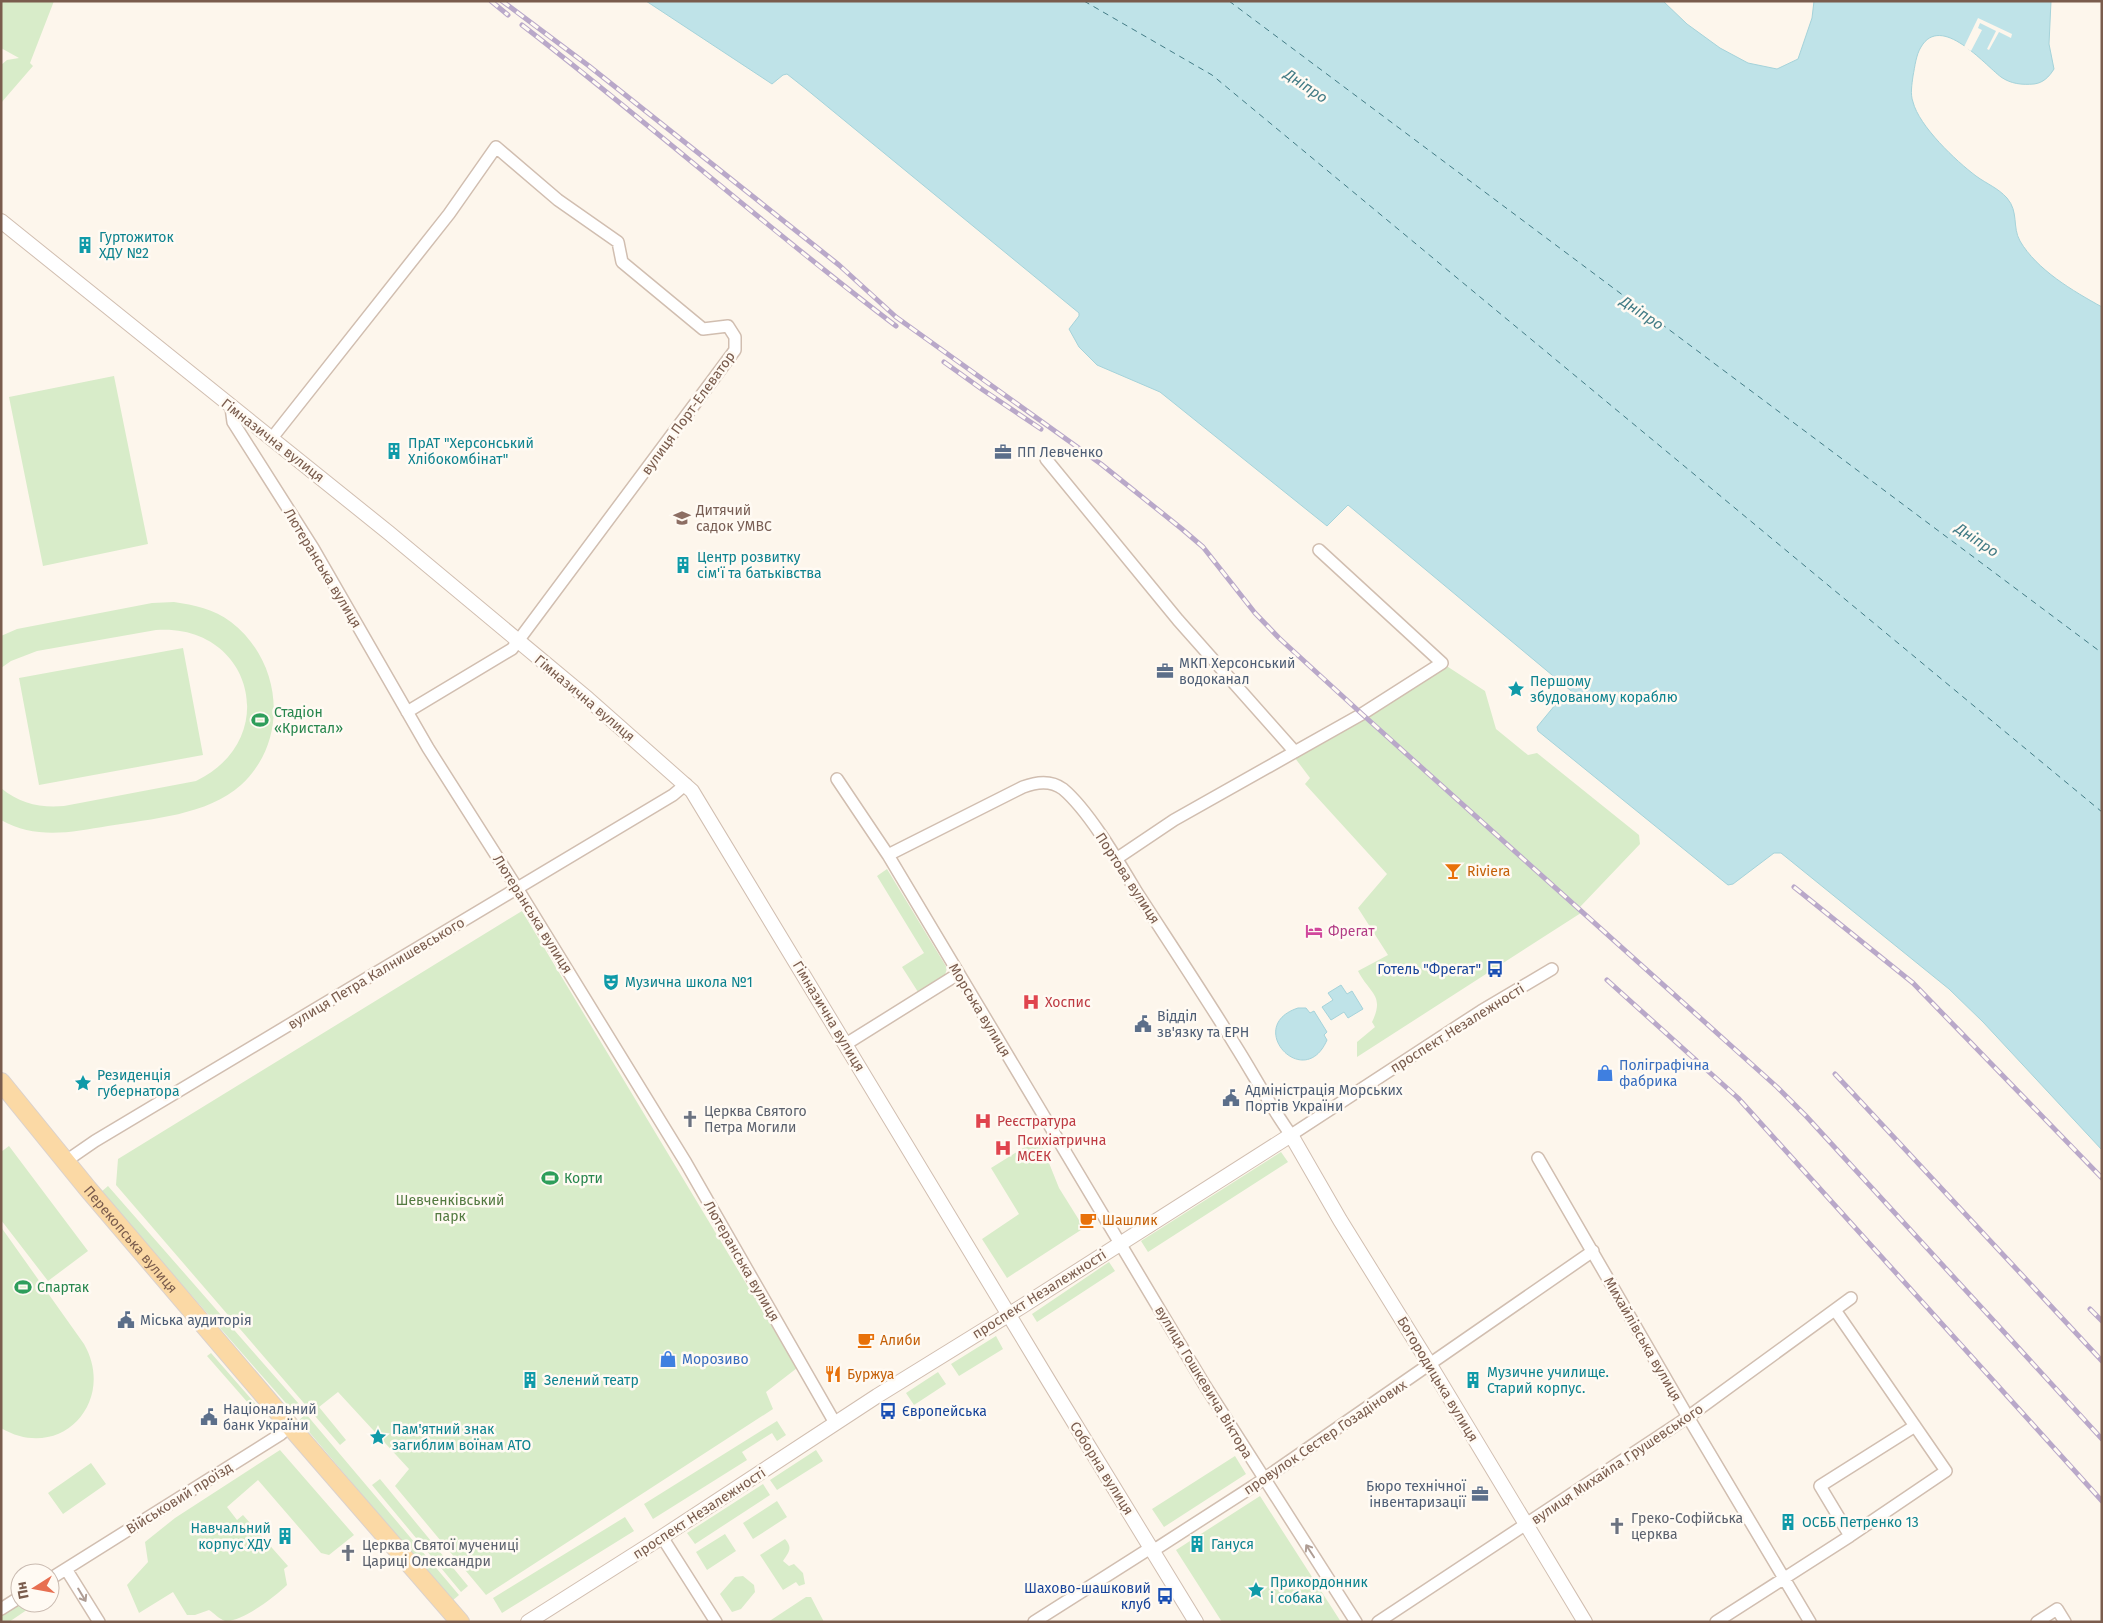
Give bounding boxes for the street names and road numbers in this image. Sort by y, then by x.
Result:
street label: вулиця Порт-Елеватор [638,348,739,478]
street label: Гімназична вулиця [218,395,328,486]
street label: Лютеранська вулиця [280,505,365,631]
street label: Гімназична вулиця [531,651,638,745]
street label: Портова вулиця [1092,829,1163,927]
street label: Лютеранська вулиця [489,852,576,977]
street label: вулиця Петра Калнишевського [285,914,468,1033]
street label: Гімназична вулиця [789,958,868,1075]
street label: Морська вулиця [945,960,1014,1060]
street label: проспект Незалежності [1387,980,1527,1077]
street label: Перекопська вулиця [80,1182,181,1297]
street label: Лютеранська вулиця [700,1198,783,1325]
street label: проспект Незалежності [969,1246,1109,1343]
street label: Михайлівська вулиця [1600,1274,1685,1404]
street label: вулиця Гошкевича Віктора [1151,1303,1256,1462]
street label: Богородицька вулиця [1393,1313,1482,1445]
street label: провулок Сестер Гозадінових [1240,1376,1410,1498]
street label: вулиця Михайла Грушевського [1528,1400,1706,1528]
street label: Соборна вулиця [1066,1418,1137,1518]
street label: Військовий проїзд [123,1459,236,1538]
street label: проспект Незалежності [630,1464,769,1563]

